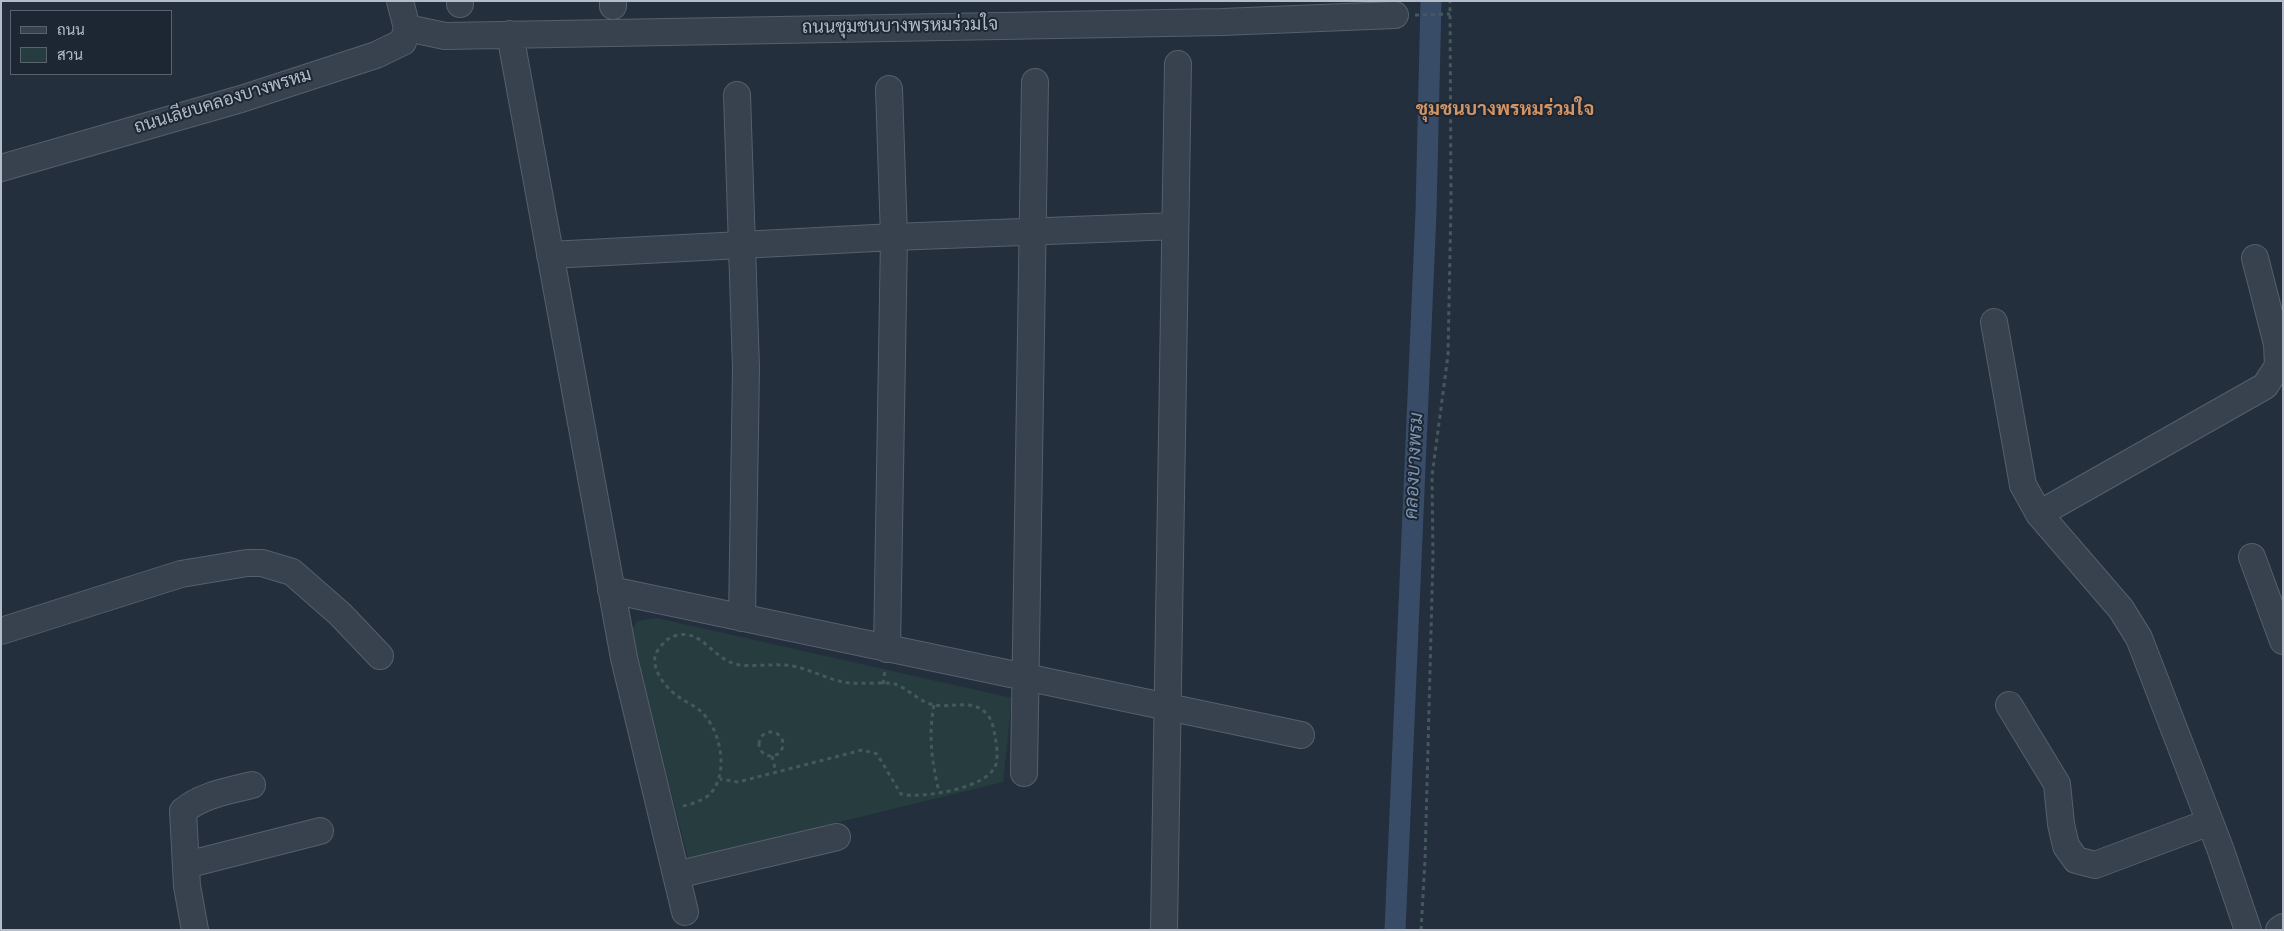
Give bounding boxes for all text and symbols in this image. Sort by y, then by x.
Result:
legend [10,10,172,75]
street label: ถนนชุมชนบางพรหมร่วมใจ [802,14,998,40]
text: ถนน [57,19,85,41]
text: สวน [57,44,83,66]
street label: ถนนเลียบคลองบางพรหม [132,65,314,139]
district label: ชุมชนบางพรหมร่วมใจ [1416,99,1594,121]
water label: คลองบางพรม [1401,412,1429,520]

